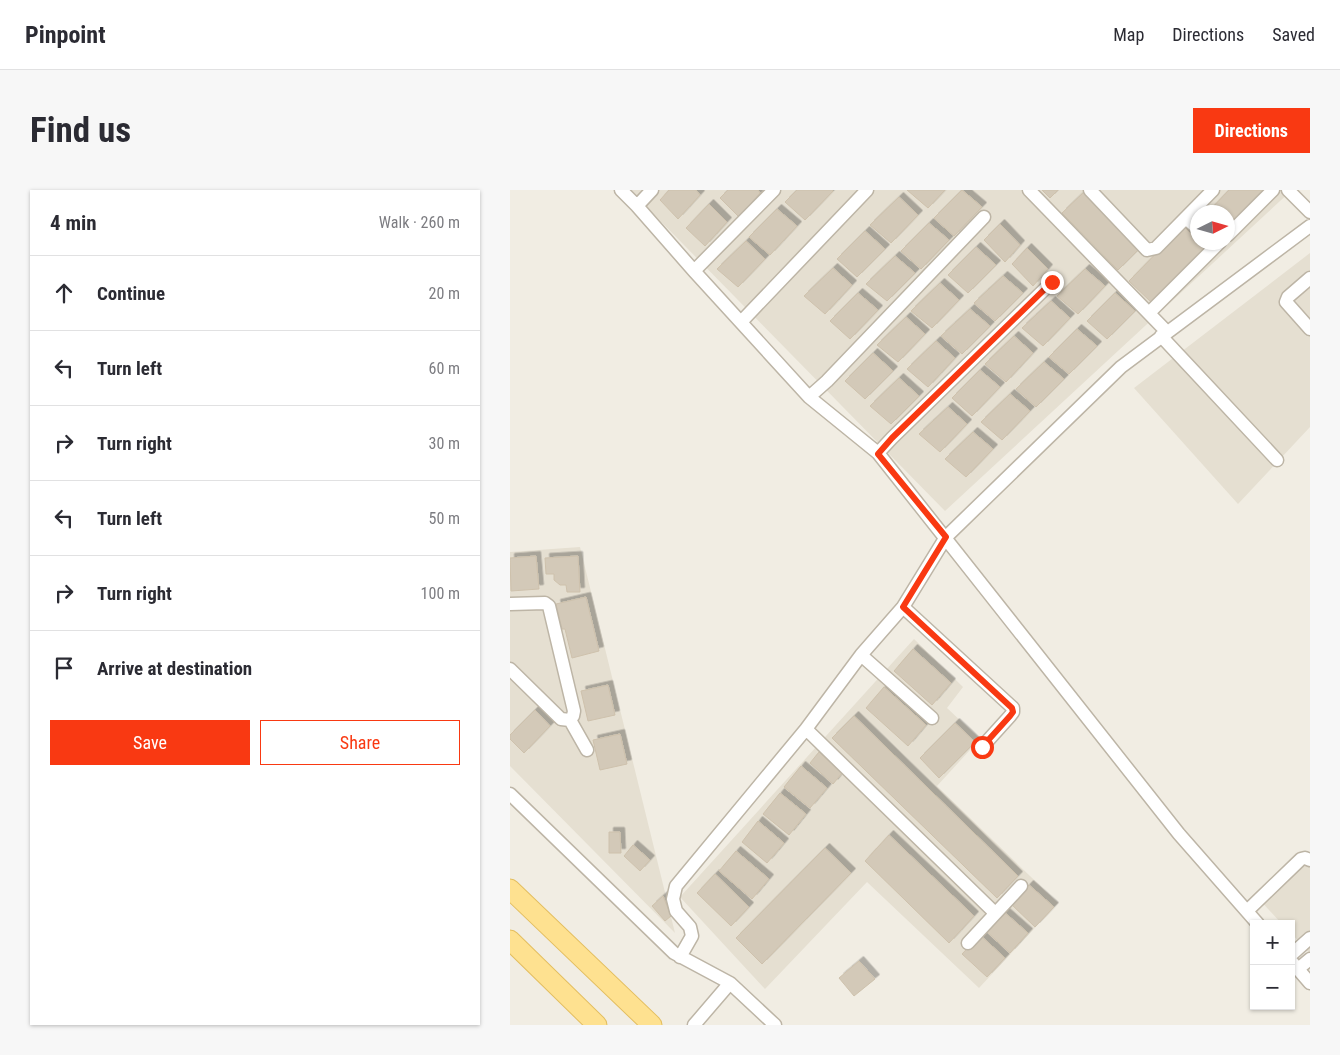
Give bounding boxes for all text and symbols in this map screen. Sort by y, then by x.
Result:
text: Pinpoint [25,21,106,49]
text: Map [1113,24,1144,45]
text: Directions [1172,24,1244,45]
text: Saved [1272,24,1315,45]
button: Directions [1193,108,1310,153]
text: Find us [30,110,131,151]
north arrow [1190,205,1235,250]
text: 4 min [50,211,97,235]
text: Walk · 260 m [379,213,460,232]
route end [1041,271,1064,294]
icon: ahead [50,279,78,307]
text: Continue [97,282,165,305]
text: 20 m [428,284,460,303]
icon: left [50,354,78,382]
text: Turn left [97,357,162,380]
text: 60 m [428,359,460,378]
icon: right [50,429,78,457]
text: Turn right [97,432,172,455]
text: 30 m [428,434,460,453]
icon: left [50,504,78,532]
text: Turn left [97,507,162,530]
text: 50 m [428,509,460,528]
icon: right [50,579,78,607]
text: Turn right [97,582,172,605]
text: 100 m [421,584,460,603]
icon: arrive [50,654,78,682]
text: Arrive at destination [97,657,252,680]
button: Save [50,720,250,765]
button: Share [260,720,460,765]
route start [971,736,994,759]
map controls [1250,920,1295,1010]
button: + [1250,920,1295,965]
button: − [1250,965,1295,1010]

